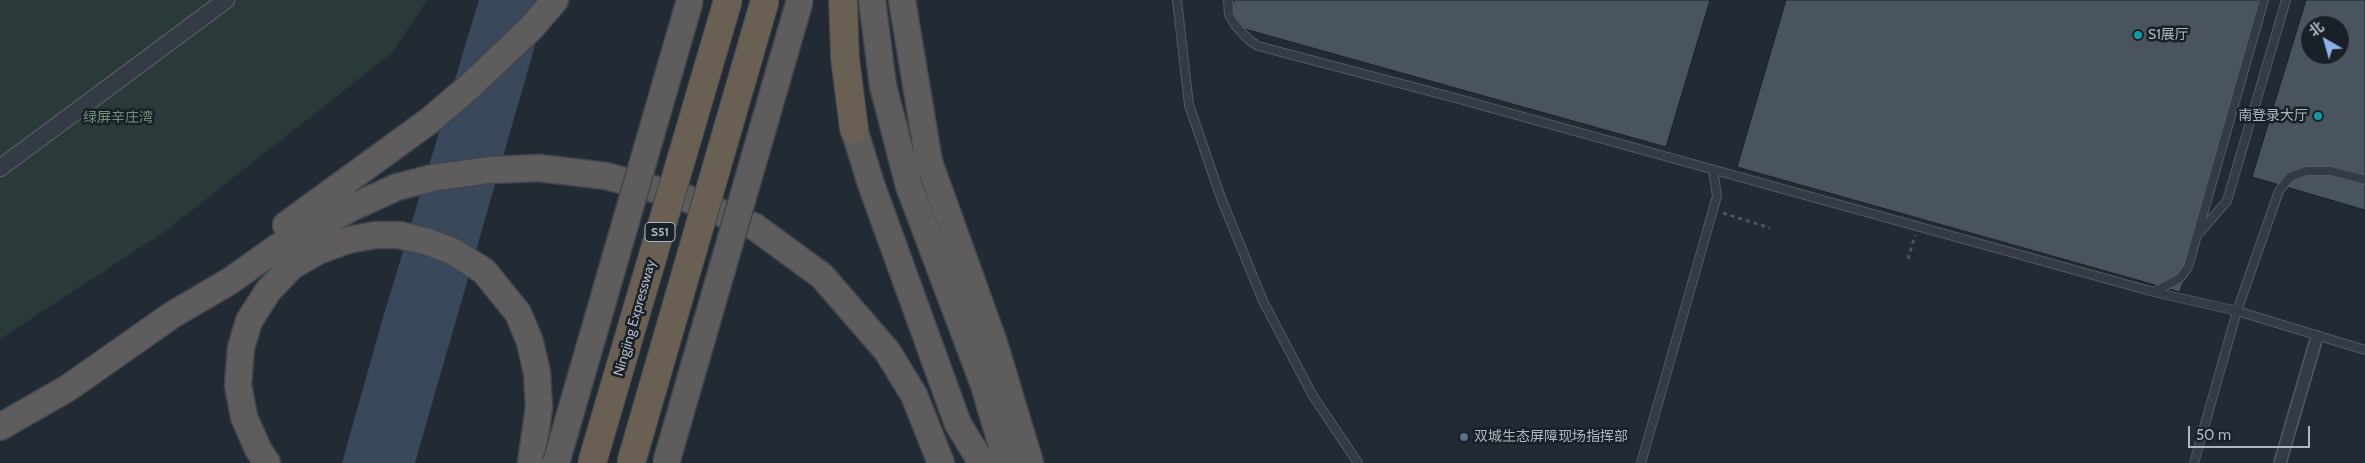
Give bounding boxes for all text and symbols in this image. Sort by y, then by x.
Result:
north arrow [2300,15,2350,65]
text: 北 [2305,18,2327,40]
place label: S1展厅 [2148,27,2189,43]
marker: S1展厅 [2132,29,2144,41]
place label: 南登录大厅 [2238,108,2308,124]
park label: 绿屏辛庄湾 [83,110,153,126]
marker: 南登录大厅 [2312,110,2324,122]
road number: S51 [645,222,675,242]
street label: Ningjing Expressway [610,258,660,378]
scale bar [2190,416,2312,448]
text: 50 m [2196,426,2231,444]
place label: 双城生态屏障现场指挥部 [1474,429,1628,445]
marker: 双城生态屏障现场指挥部 [1458,431,1470,443]

